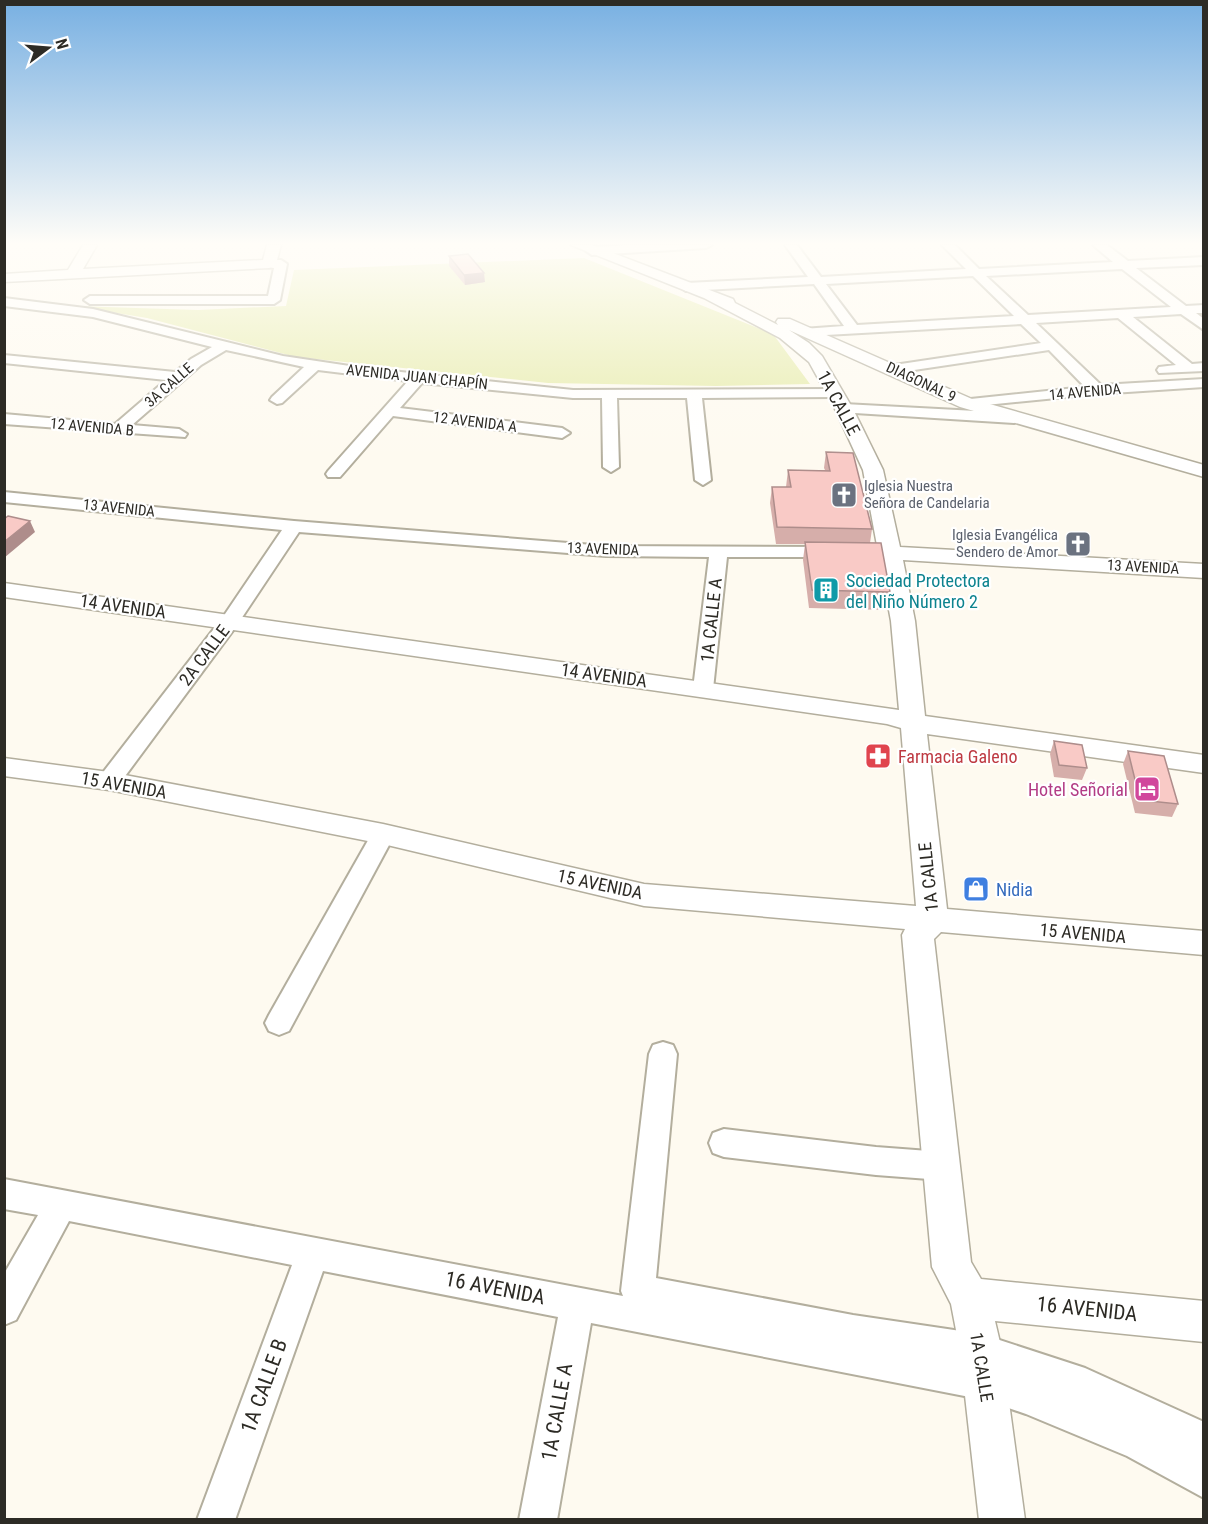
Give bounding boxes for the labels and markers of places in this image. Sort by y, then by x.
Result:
place label: Iglesia Nuestra Señora de Candelaria [864,477,990,512]
church icon: Iglesia Nuestra Señora de Candelaria [829,480,859,510]
place label: Iglesia Evangélica Sendero de Amor [952,526,1058,561]
church icon: Iglesia Evangélica Sendero de Amor [1063,529,1093,559]
place label: Sociedad Protectora del Niño Número 2 [846,570,990,612]
building icon: Sociedad Protectora del Niño Número 2 [811,575,841,605]
pharmacy icon: Farmacia Galeno [863,741,893,771]
place label: Farmacia Galeno [898,746,1017,767]
hotel icon: Hotel Señorial [1132,774,1162,804]
place label: Hotel Señorial [1028,779,1128,800]
shop icon: Nidia [961,874,991,904]
place label: Nidia [996,879,1033,900]

